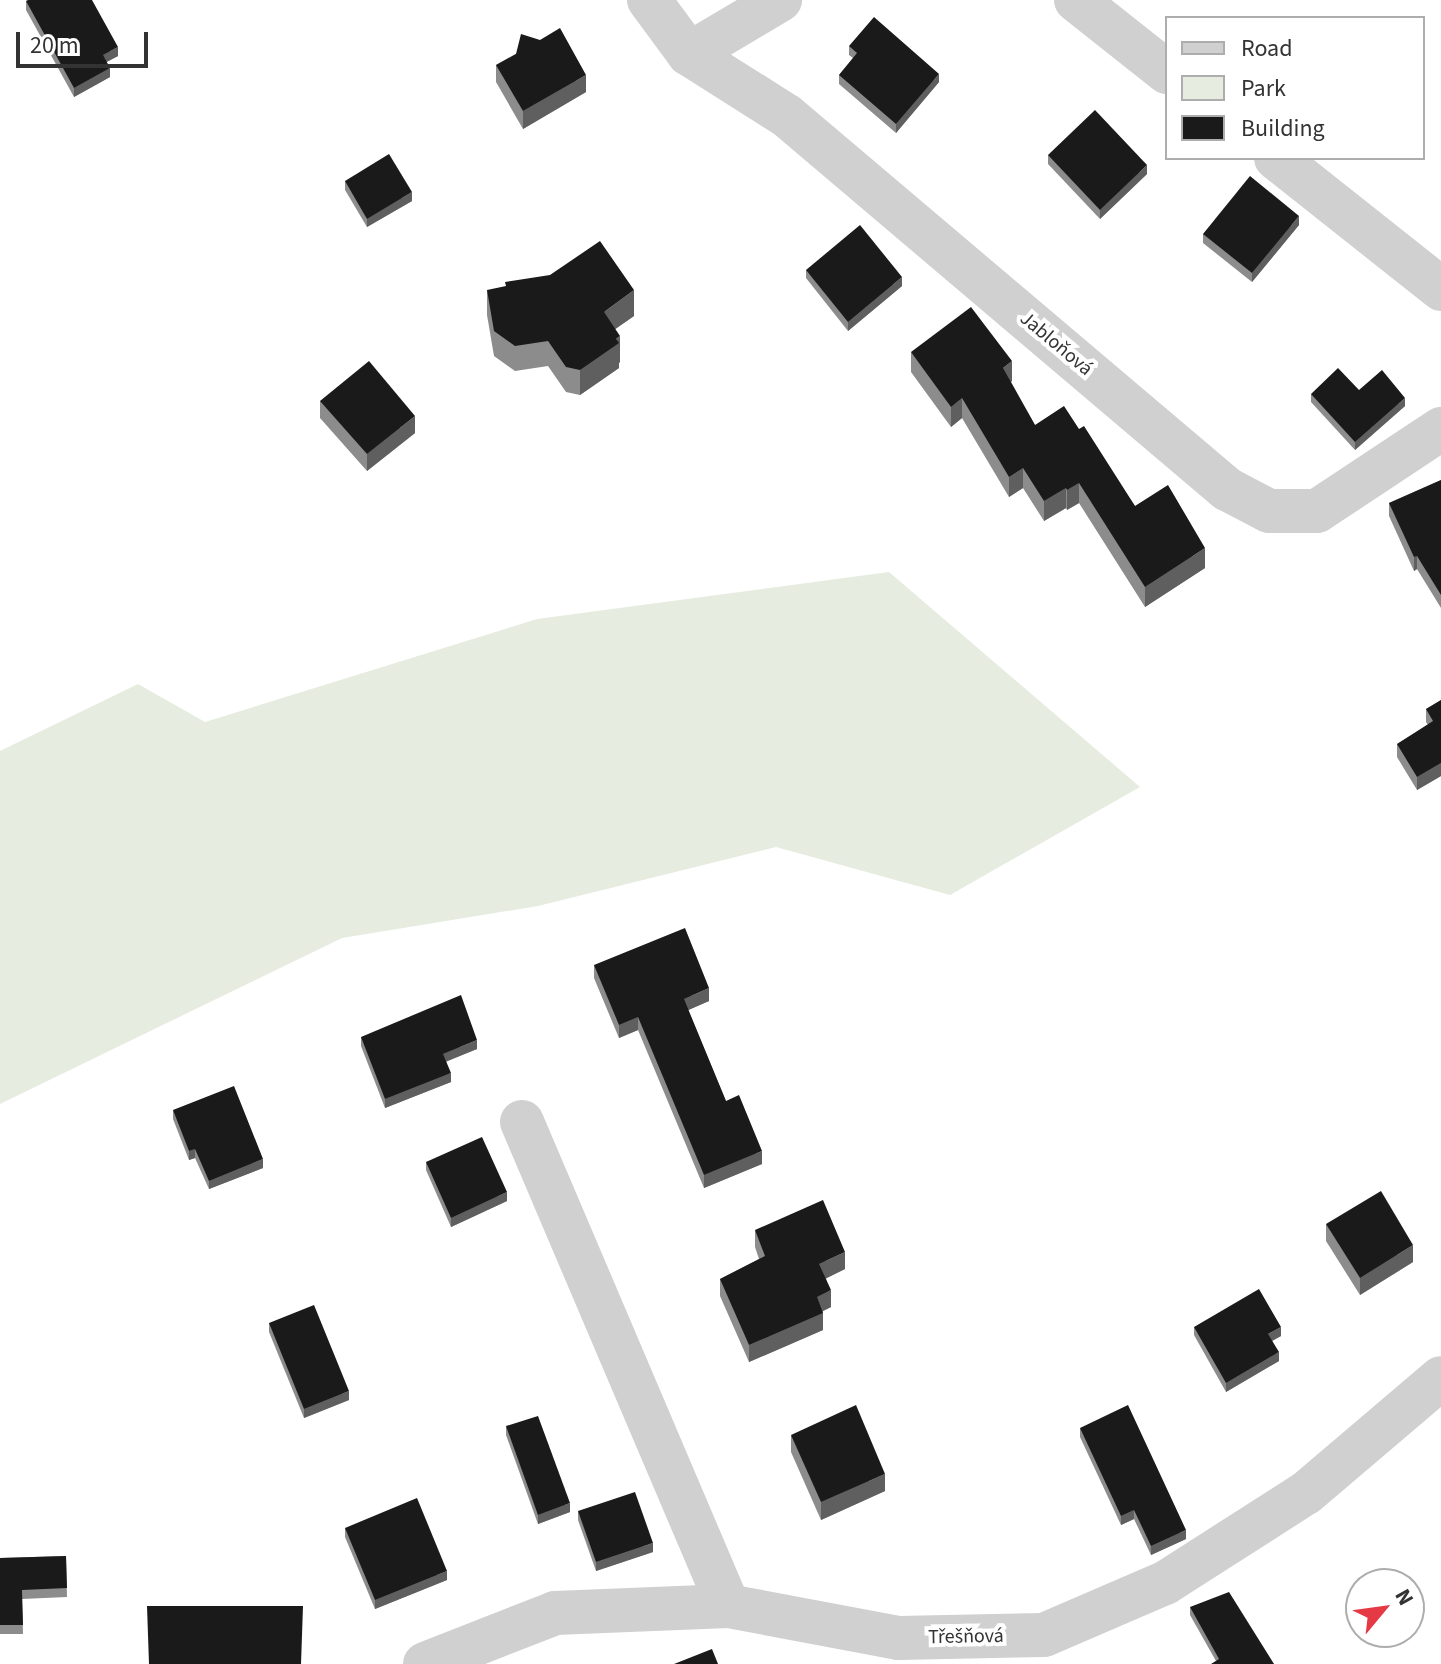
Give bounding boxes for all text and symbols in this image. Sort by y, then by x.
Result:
scale bar [20,16,152,66]
legend [1165,16,1425,160]
text: 20 m [30,28,79,63]
text: Road [1241,31,1293,66]
text: Park [1241,71,1286,106]
text: Building [1241,111,1325,146]
street label: Jabloňová [1015,307,1097,381]
north arrow [1345,1568,1425,1648]
text: N [1387,1583,1422,1611]
street label: Třešňová [928,1624,1004,1650]

